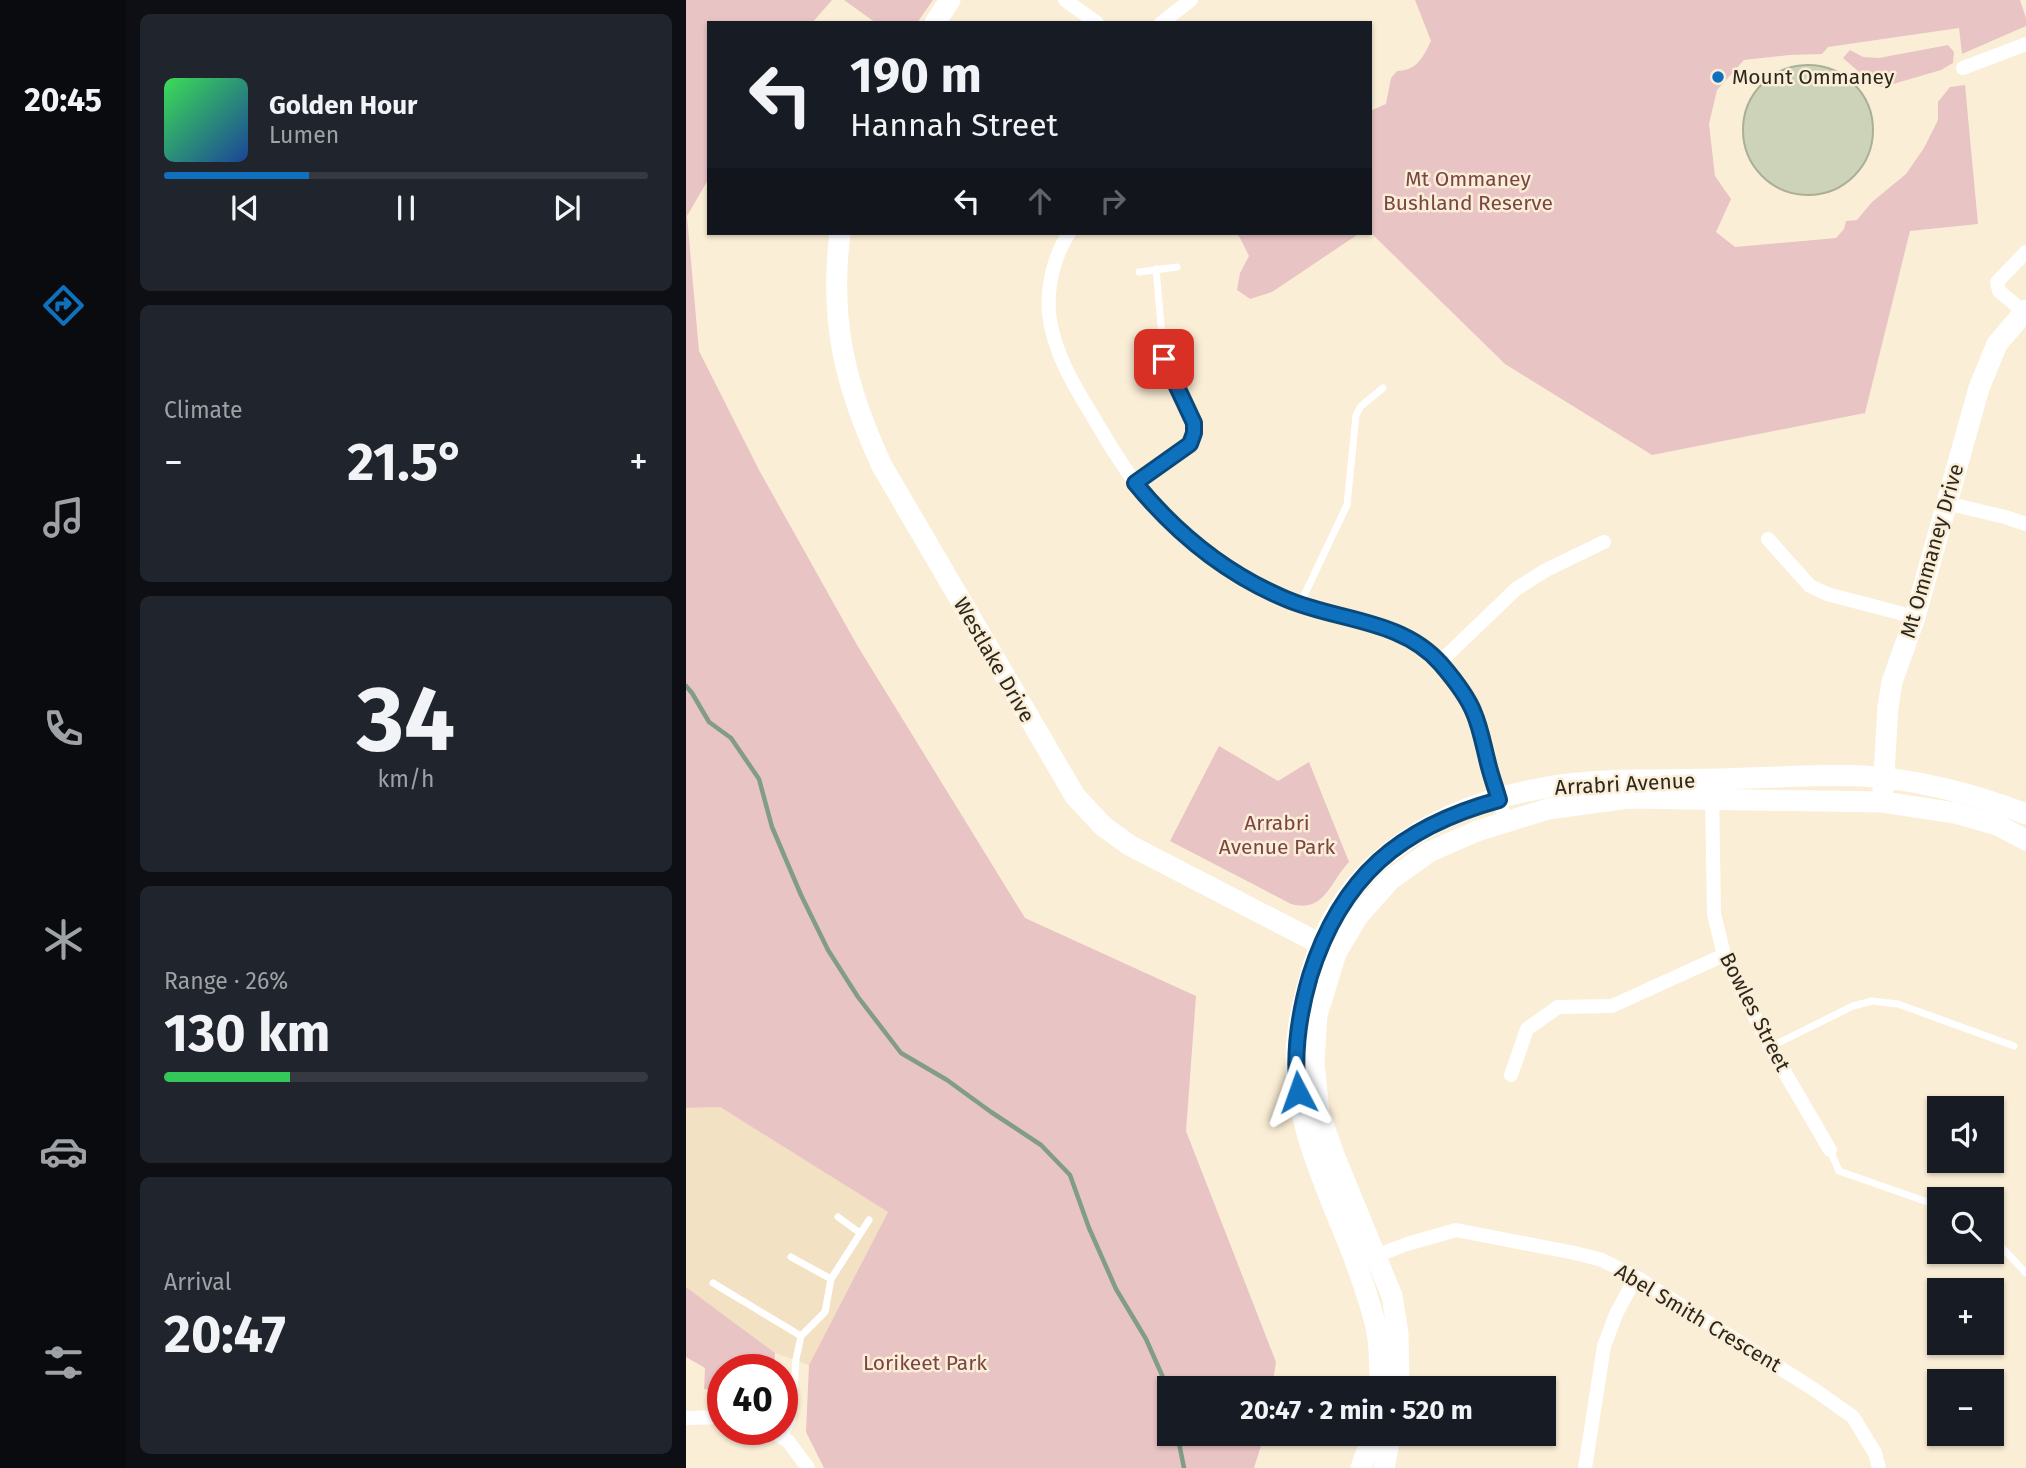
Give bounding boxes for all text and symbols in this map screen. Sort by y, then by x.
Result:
text: 190 m [850,46,982,105]
icon: left [735,49,826,140]
place label: Mount Ommaney [1732,64,1895,90]
marker: Mount Ommaney [1710,69,1726,85]
text: 20:45 [24,81,102,119]
text: Golden Hour [269,90,417,121]
text: Hannah Street [850,106,1058,144]
text: Lumen [269,121,339,149]
park label: Mt Ommaney Bushland Reserve [1383,166,1553,216]
icon: left [948,182,986,220]
icon: ahead [1021,182,1059,220]
icon: right [1094,182,1132,220]
icon: previous [226,189,264,227]
icon: pause [387,189,425,227]
icon: next [548,189,586,227]
icon: directions [39,281,88,330]
pin [1134,329,1194,389]
icon: arrive [1145,340,1183,378]
text: Climate [164,396,243,424]
text: 21.5° [347,431,465,494]
text: − [164,439,183,485]
text: + [629,439,648,485]
street label: Mt Ommaney Drive [1895,461,1969,641]
icon: music [39,493,88,542]
street label: Westlake Drive [948,593,1040,727]
text: 34 [357,665,455,774]
icon: phone [39,704,88,753]
text: km/h [378,765,434,793]
street label: Arrabri Avenue [1554,767,1696,801]
park label: Arrabri Avenue Park [1219,810,1336,860]
icon: climate [39,915,88,964]
street label: Bowles Street [1714,948,1796,1076]
text: Range · 26% [164,967,288,995]
text: 130 km [164,1002,331,1065]
position arrow [1261,1055,1335,1129]
map controls [1927,1096,2004,1446]
button: sound [1927,1096,2004,1173]
icon: car [39,1127,88,1176]
button: search [1927,1187,2004,1264]
street label: Abel Smith Crescent [1610,1258,1786,1378]
text: Arrival [164,1268,231,1296]
button: + [1927,1278,2004,1355]
text: 20:47 [164,1303,286,1366]
icon: filters [39,1338,88,1387]
park label: Lorikeet Park [863,1350,987,1376]
speed limit sign: 40 [707,1354,798,1445]
button: − [1927,1369,2004,1446]
text: 20:47 · 2 min · 520 m [1240,1395,1473,1426]

